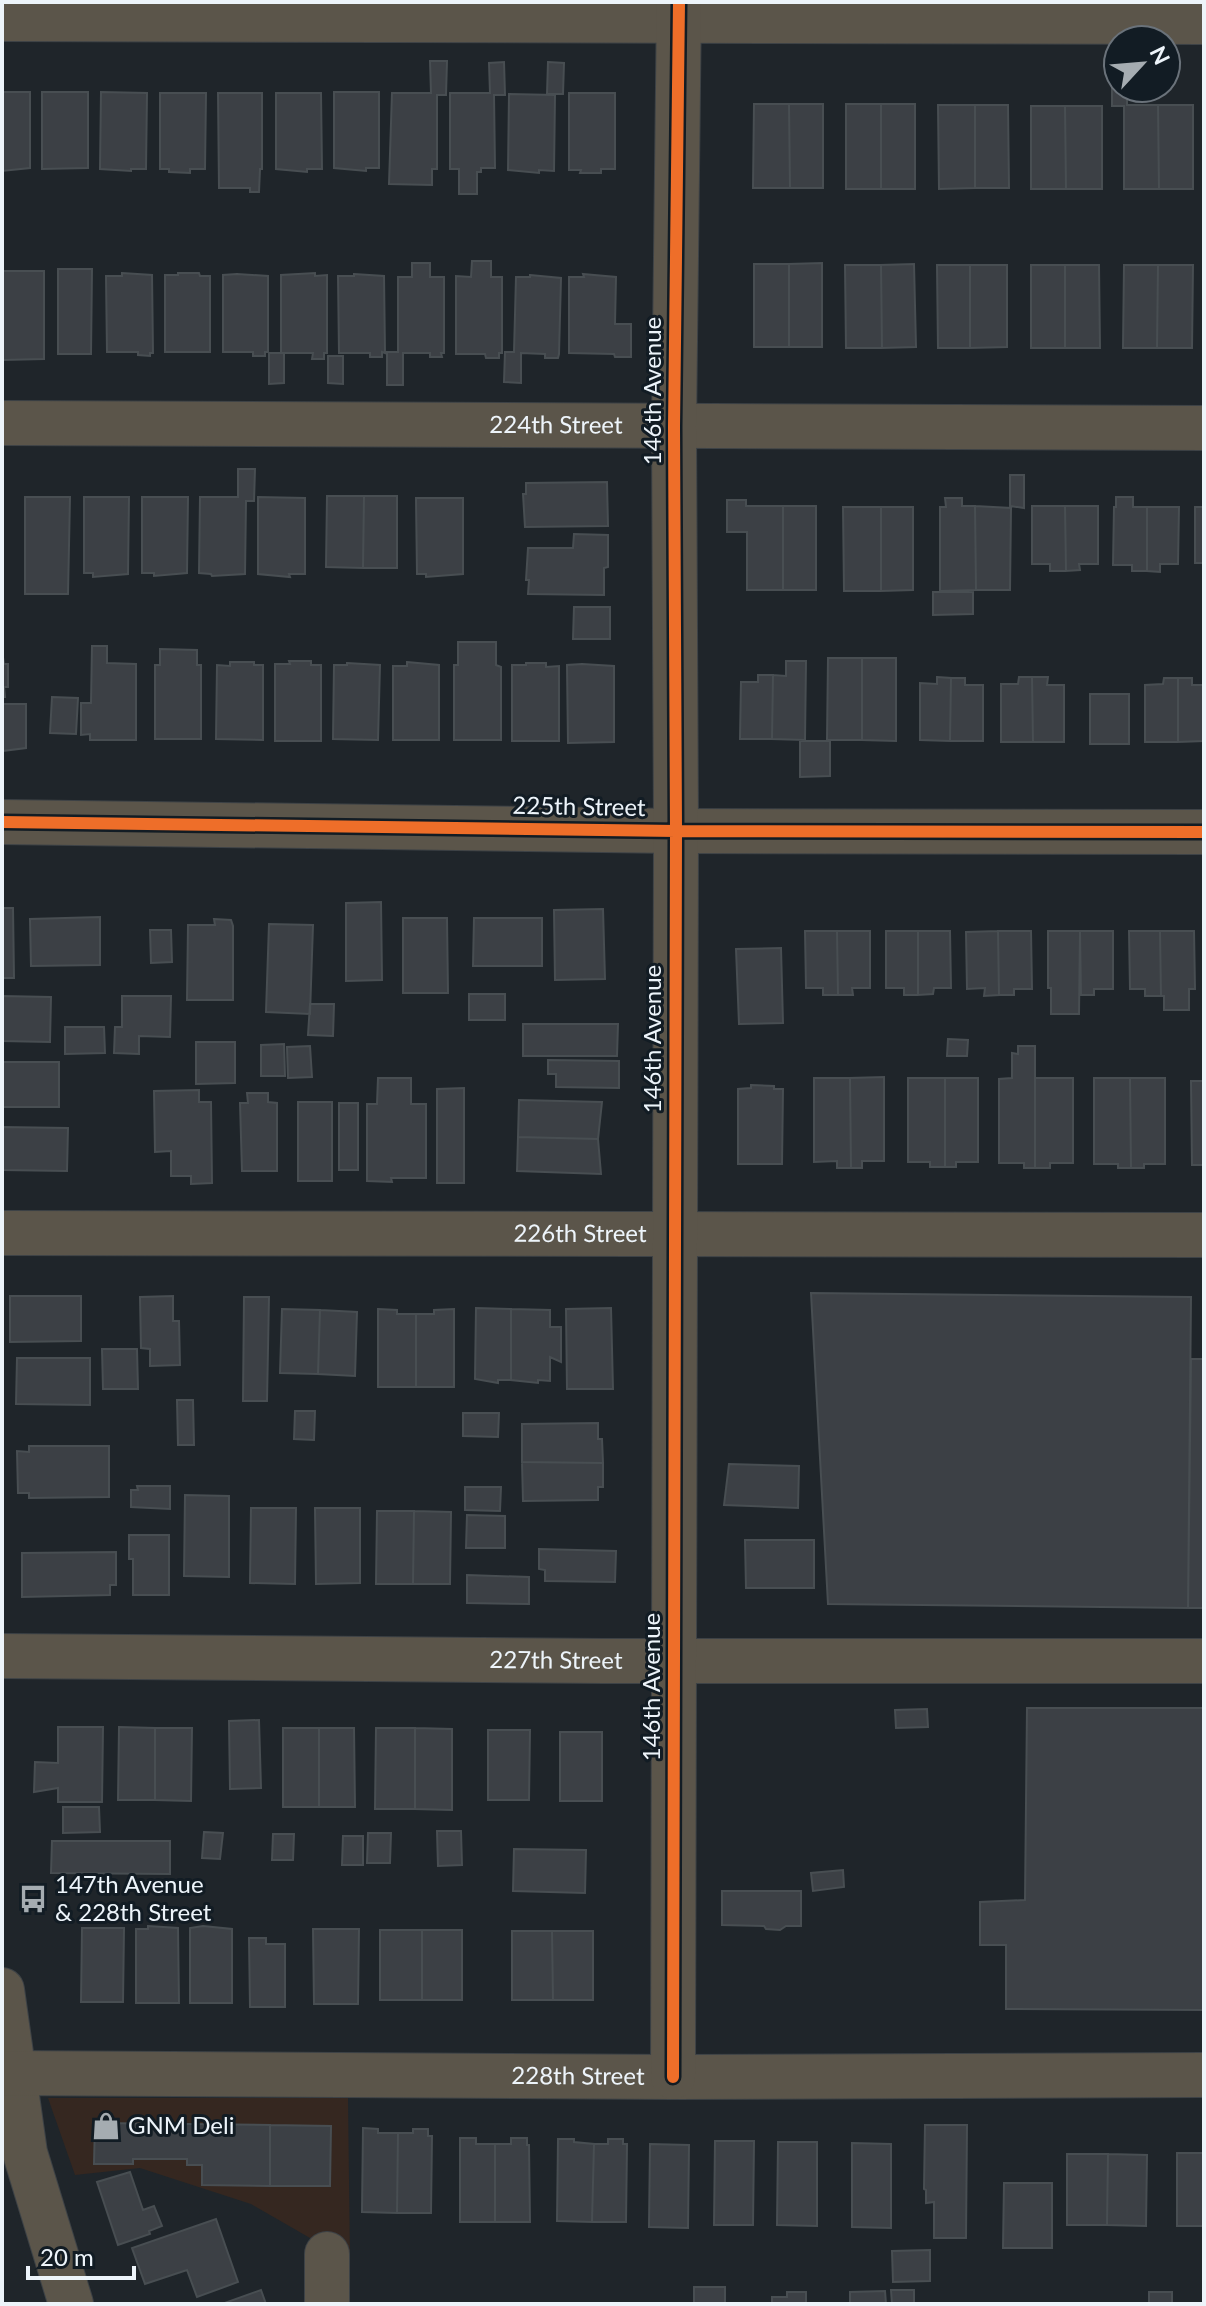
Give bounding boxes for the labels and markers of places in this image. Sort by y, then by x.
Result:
place label: 147th Avenue & 228th Street [55,1869,212,1926]
bus stop icon: 147th Avenue & 228th Street [18,1884,48,1914]
place label: GNM Deli [128,2110,234,2139]
shop icon: GNM Deli [91,2111,121,2141]

